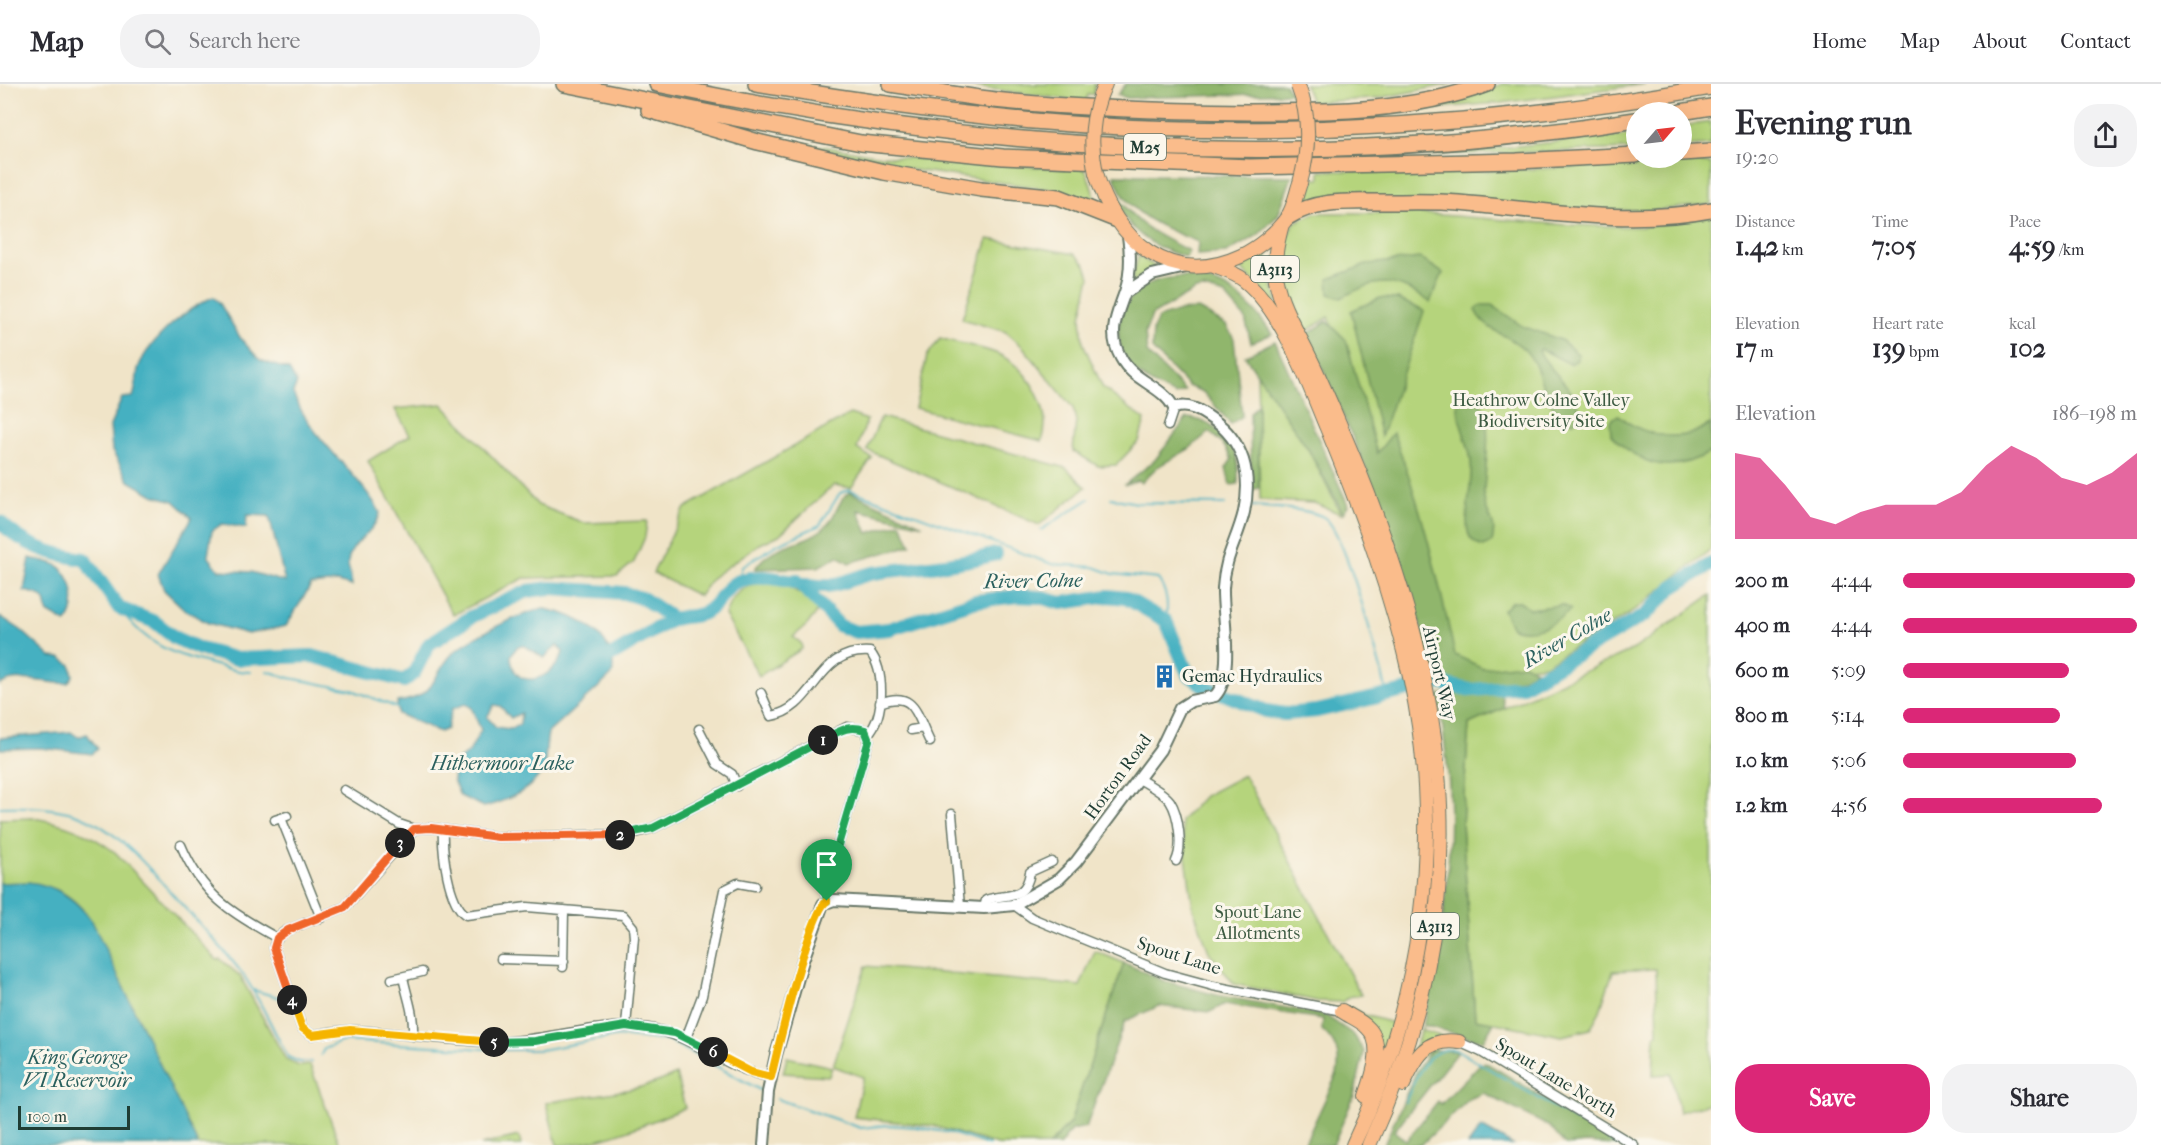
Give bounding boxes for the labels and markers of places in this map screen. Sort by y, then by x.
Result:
building icon: Gemac Hydraulics [1151,663,1177,689]
place label: Gemac Hydraulics [1182,666,1323,687]
pin: 1 [808,725,838,755]
pin: 2 [605,820,635,850]
pin: 3 [385,828,415,858]
pin [801,839,852,901]
pin: 4 [277,985,307,1015]
pin: 5 [479,1027,509,1057]
pin: 6 [698,1037,728,1067]

